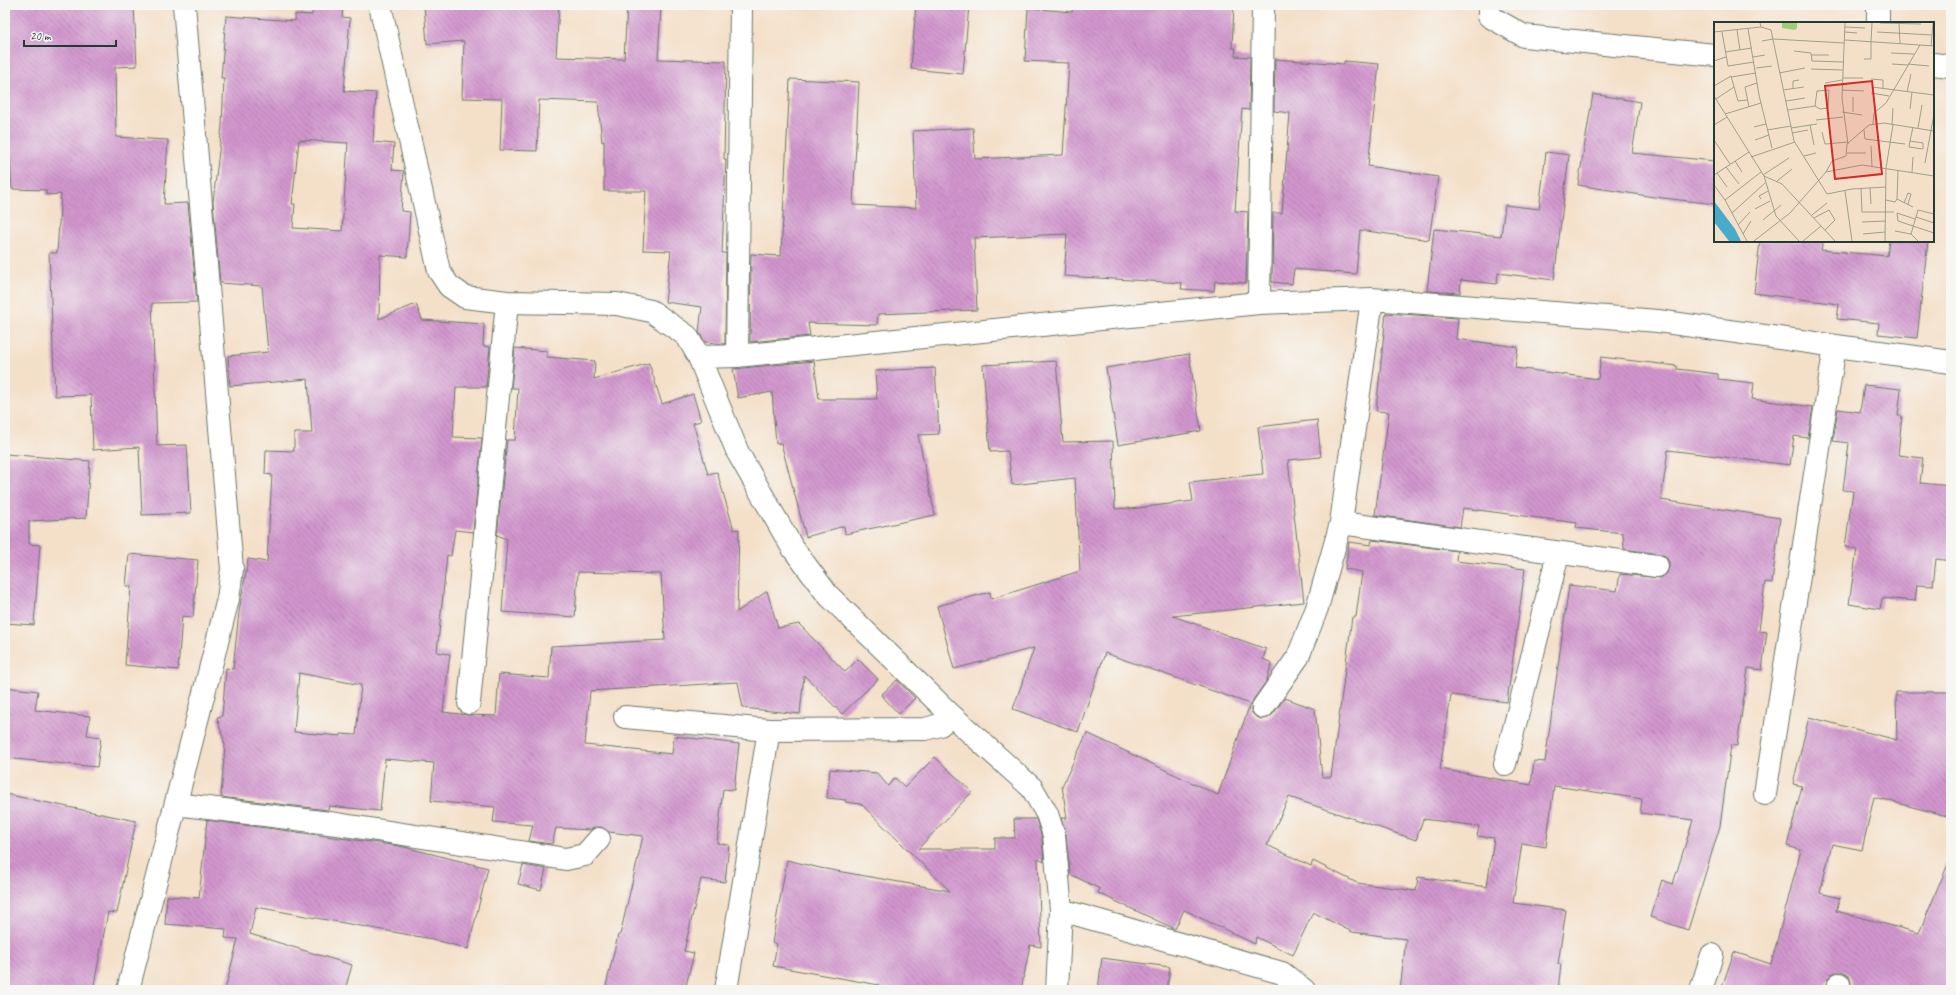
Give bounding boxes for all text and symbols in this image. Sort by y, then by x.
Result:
scale bar [24,22,116,48]
inset map [1714,22,1934,242]
text: 20 m [30,28,52,44]

